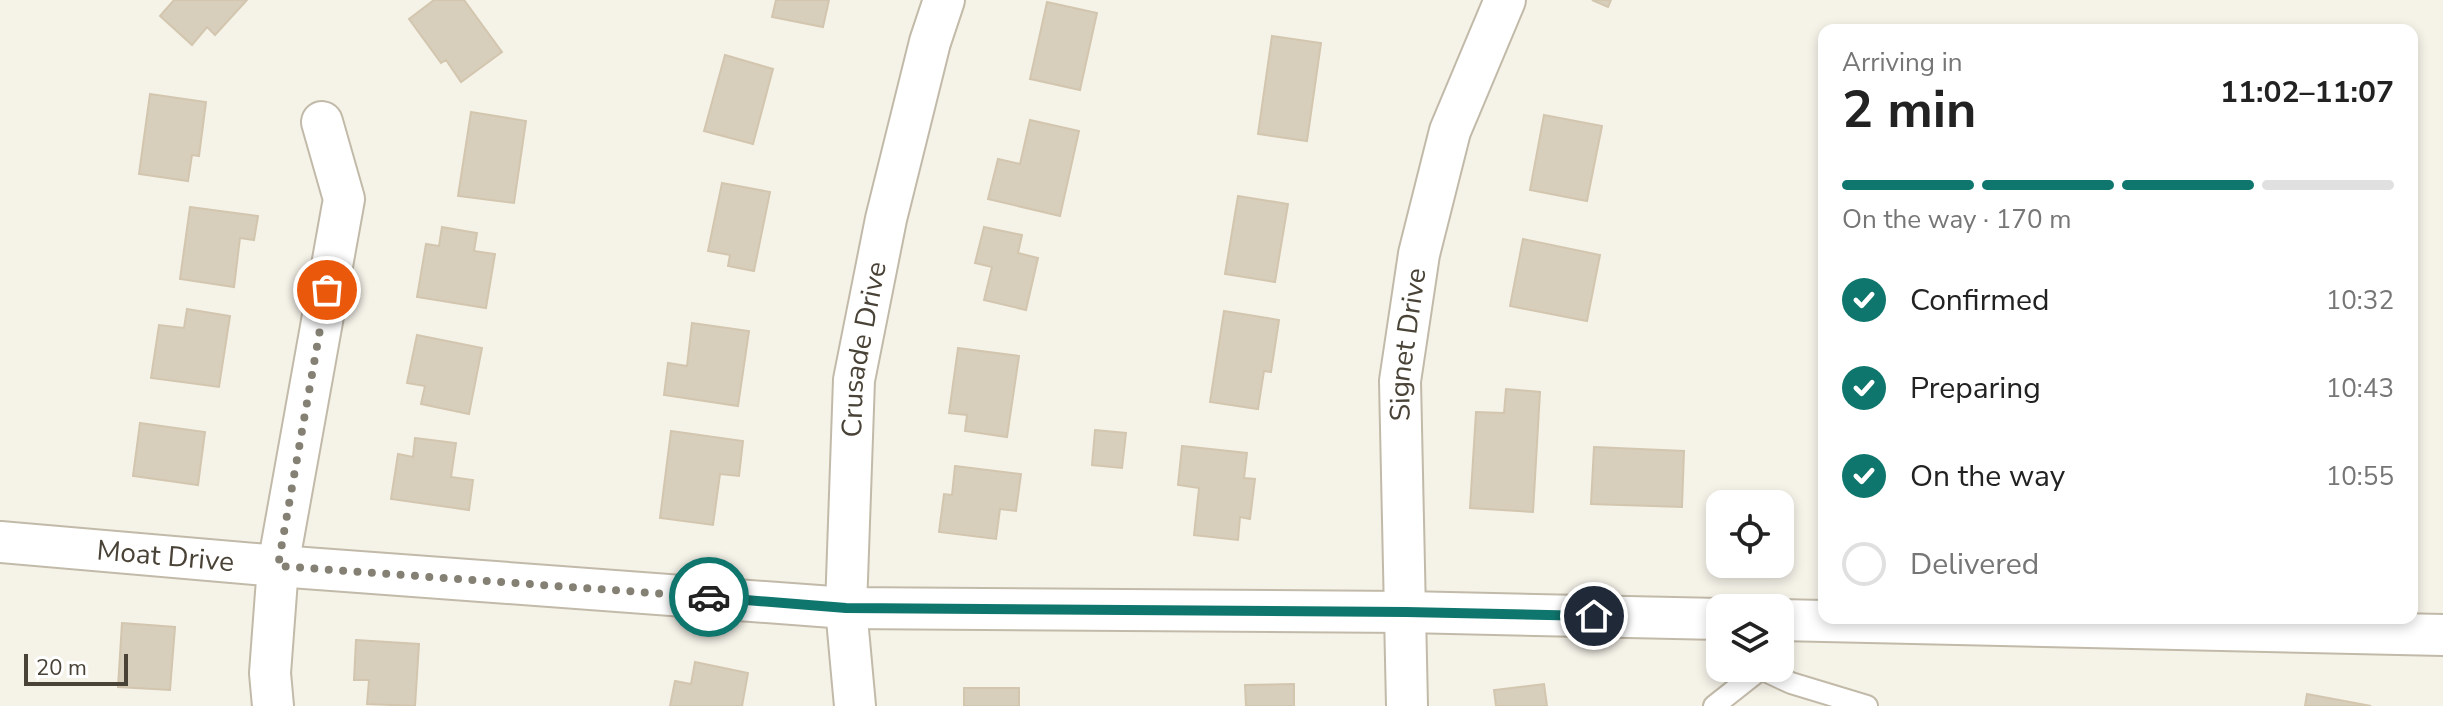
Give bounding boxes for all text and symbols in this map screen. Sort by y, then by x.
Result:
text: Arriving in [1842,45,1963,80]
text: 11:02–11:07 [2220,72,2394,113]
text: 2 min [1842,74,1977,145]
text: On the way · 170 m [1842,202,2071,237]
pin [293,256,361,324]
street label: Crusade Drive [833,258,896,438]
street label: Signet Drive [1381,265,1436,422]
icon: bag [305,268,349,312]
icon: check [1842,278,1886,322]
text: Confirmed [1910,280,2050,321]
text: 10:32 [2326,283,2394,318]
icon: check [1842,366,1886,410]
text: Preparing [1910,368,2041,409]
text: 10:43 [2326,371,2394,406]
icon: check [1842,454,1886,498]
text: On the way [1910,456,2065,497]
text: 10:55 [2326,459,2394,494]
map controls [1706,490,1794,682]
button: locate [1706,490,1794,578]
street label: Moat Drive [95,531,236,581]
text: Delivered [1910,544,2039,585]
courier [669,557,749,637]
icon: car [687,575,731,619]
pin [1560,582,1628,650]
icon: home [1572,594,1616,638]
button: layers [1706,594,1794,682]
scale bar [24,650,128,686]
text: 20 m [36,653,87,683]

